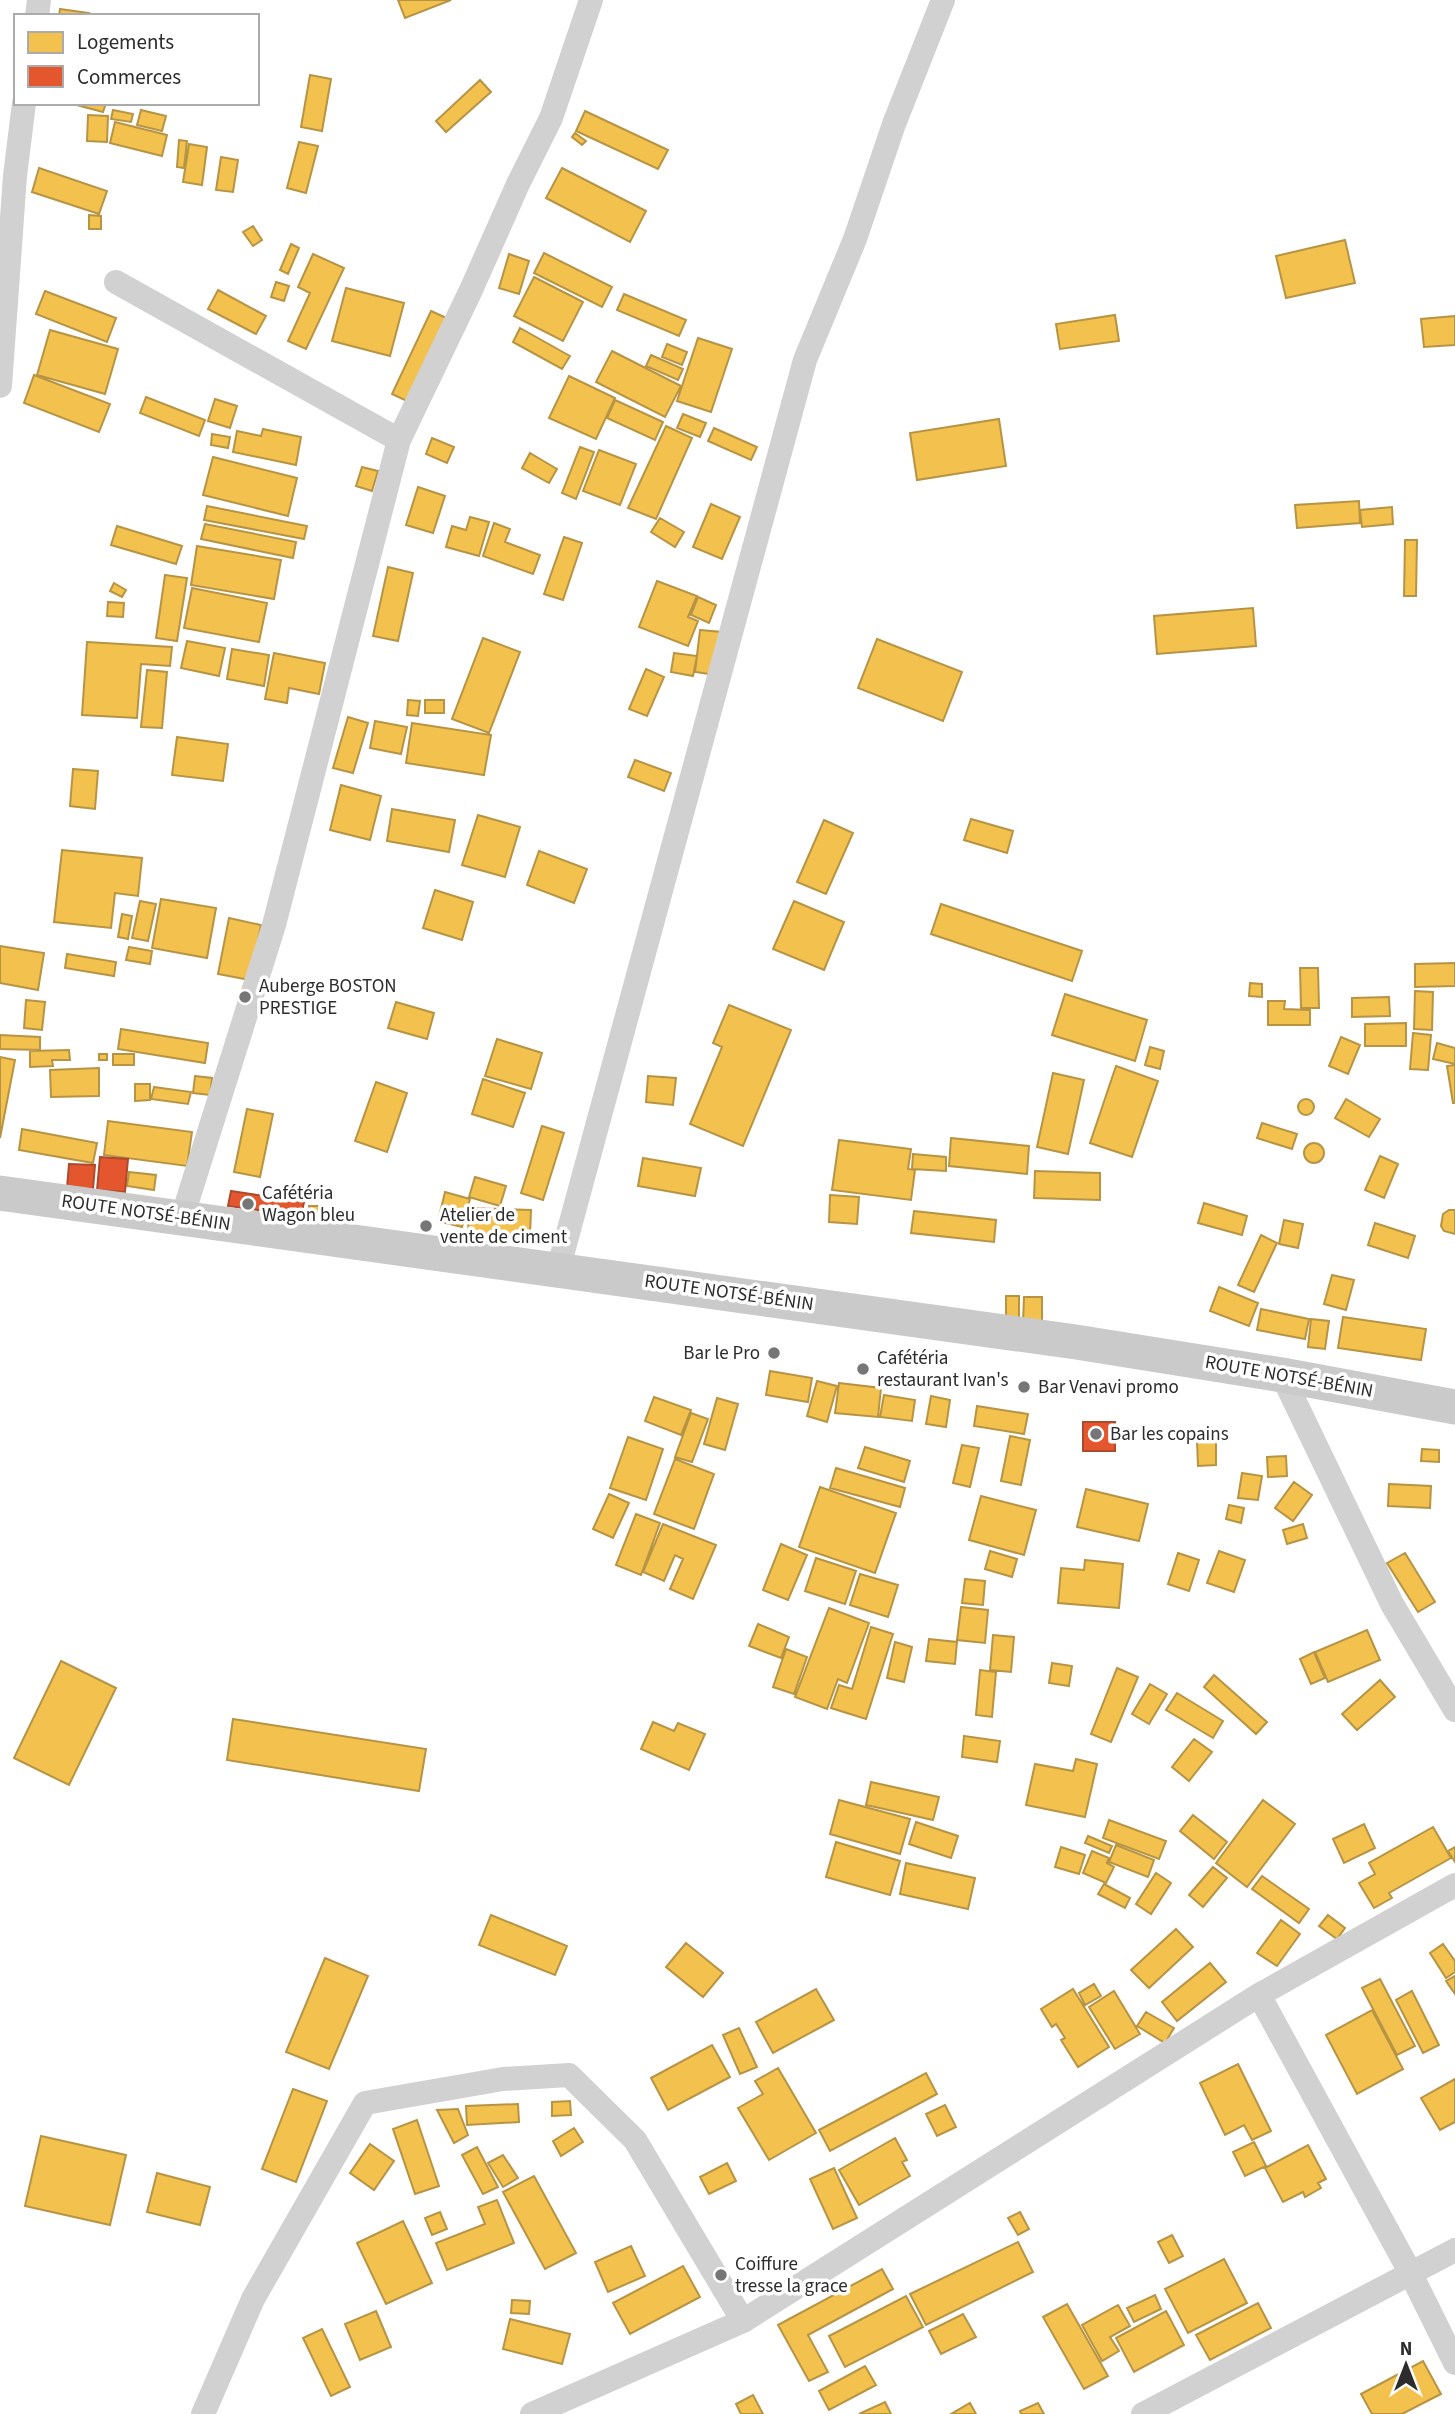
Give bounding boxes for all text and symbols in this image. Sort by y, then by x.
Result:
legend [14,14,259,105]
text: Logements [77,27,174,57]
text: Commerces [77,62,181,92]
place label: Auberge BOSTON PRESTIGE [259,973,397,1022]
marker: Auberge BOSTON PRESTIGE [237,989,253,1005]
place label: Cafétéria Wagon bleu [262,1180,355,1229]
street label: ROUTE NOTSÉ-BÉNIN [60,1188,232,1238]
marker: Cafétéria Wagon bleu [240,1196,256,1212]
place label: Atelier de vente de ciment [440,1202,568,1251]
marker: Atelier de vente de ciment [418,1218,434,1234]
street label: ROUTE NOTSÉ-BÉNIN [643,1268,815,1318]
place label: Bar le Pro [683,1340,760,1367]
marker: Bar le Pro [766,1345,782,1361]
place label: Cafétéria restaurant Ivan's [877,1345,1008,1394]
street label: ROUTE NOTSÉ-BÉNIN [1203,1349,1375,1405]
marker: Cafétéria restaurant Ivan's [855,1361,871,1377]
place label: Bar Venavi promo [1038,1374,1179,1401]
marker: Bar Venavi promo [1016,1379,1032,1395]
place label: Bar les copains [1110,1421,1229,1448]
marker: Bar les copains [1088,1426,1104,1442]
place label: Coiffure tresse la grace [735,2251,848,2300]
marker: Coiffure tresse la grace [713,2267,729,2283]
north arrow [1371,2330,1441,2400]
text: N [1400,2336,1412,2363]

